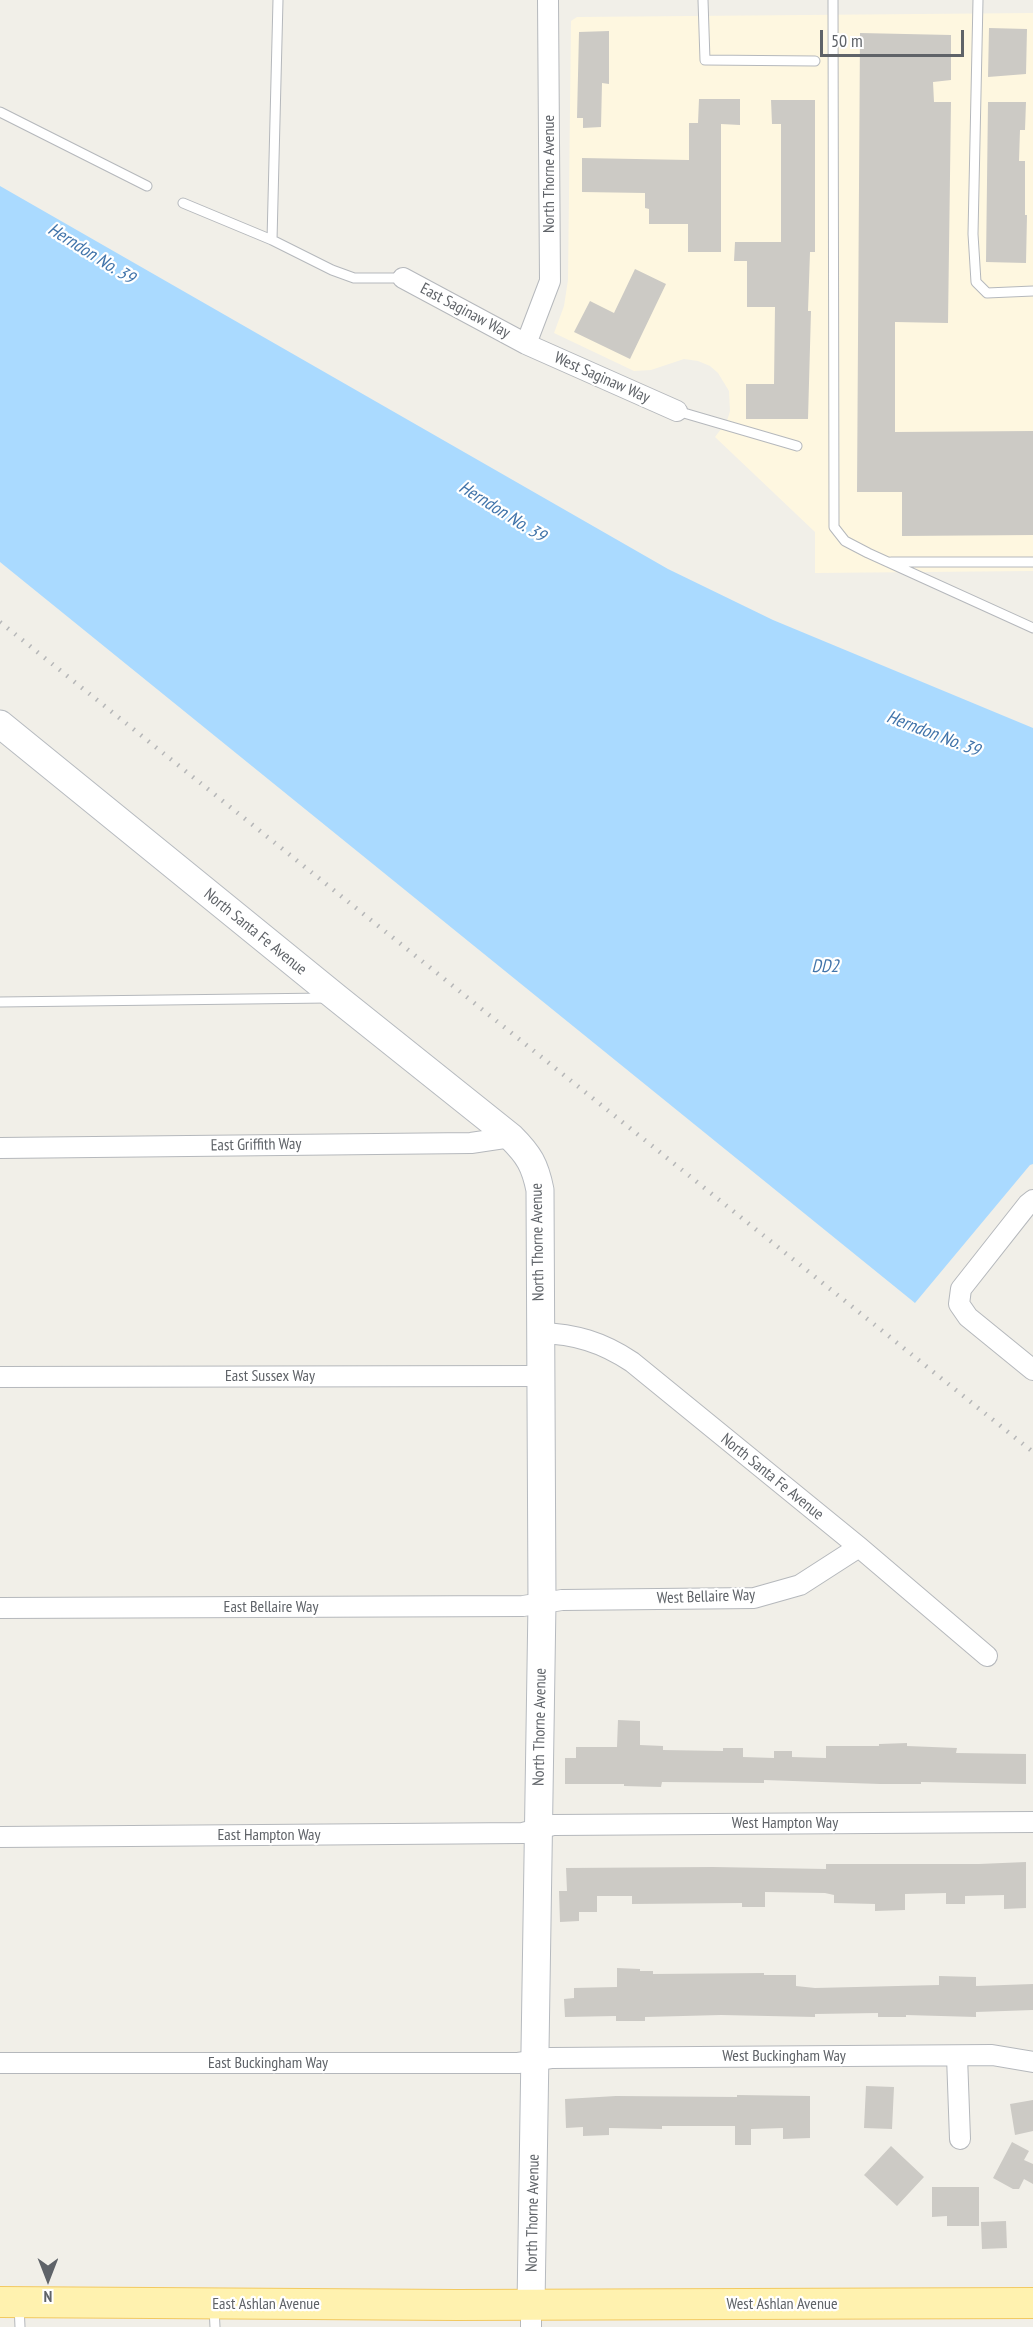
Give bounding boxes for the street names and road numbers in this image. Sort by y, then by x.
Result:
street label: North Thorne Avenue [539,115,559,233]
street label: East Saginaw Way [417,279,513,343]
street label: West Saginaw Way [551,348,653,408]
street label: North Santa Fe Avenue [200,885,310,979]
street label: East Griffith Way [210,1135,302,1155]
street label: North Thorne Avenue [527,1183,549,1301]
street label: East Sussex Way [225,1366,315,1386]
street label: North Santa Fe Avenue [717,1430,827,1524]
street label: West Bellaire Way [656,1586,756,1608]
street label: East Bellaire Way [224,1597,318,1617]
street label: North Thorne Avenue [529,1668,551,1786]
street label: West Hampton Way [732,1813,838,1833]
street label: East Hampton Way [217,1825,321,1845]
street label: West Buckingham Way [722,2046,846,2066]
street label: East Buckingham Way [208,2053,328,2073]
street label: North Thorne Avenue [522,2154,544,2272]
street label: East Ashlan Avenue [212,2294,320,2314]
street label: West Ashlan Avenue [726,2294,838,2314]

